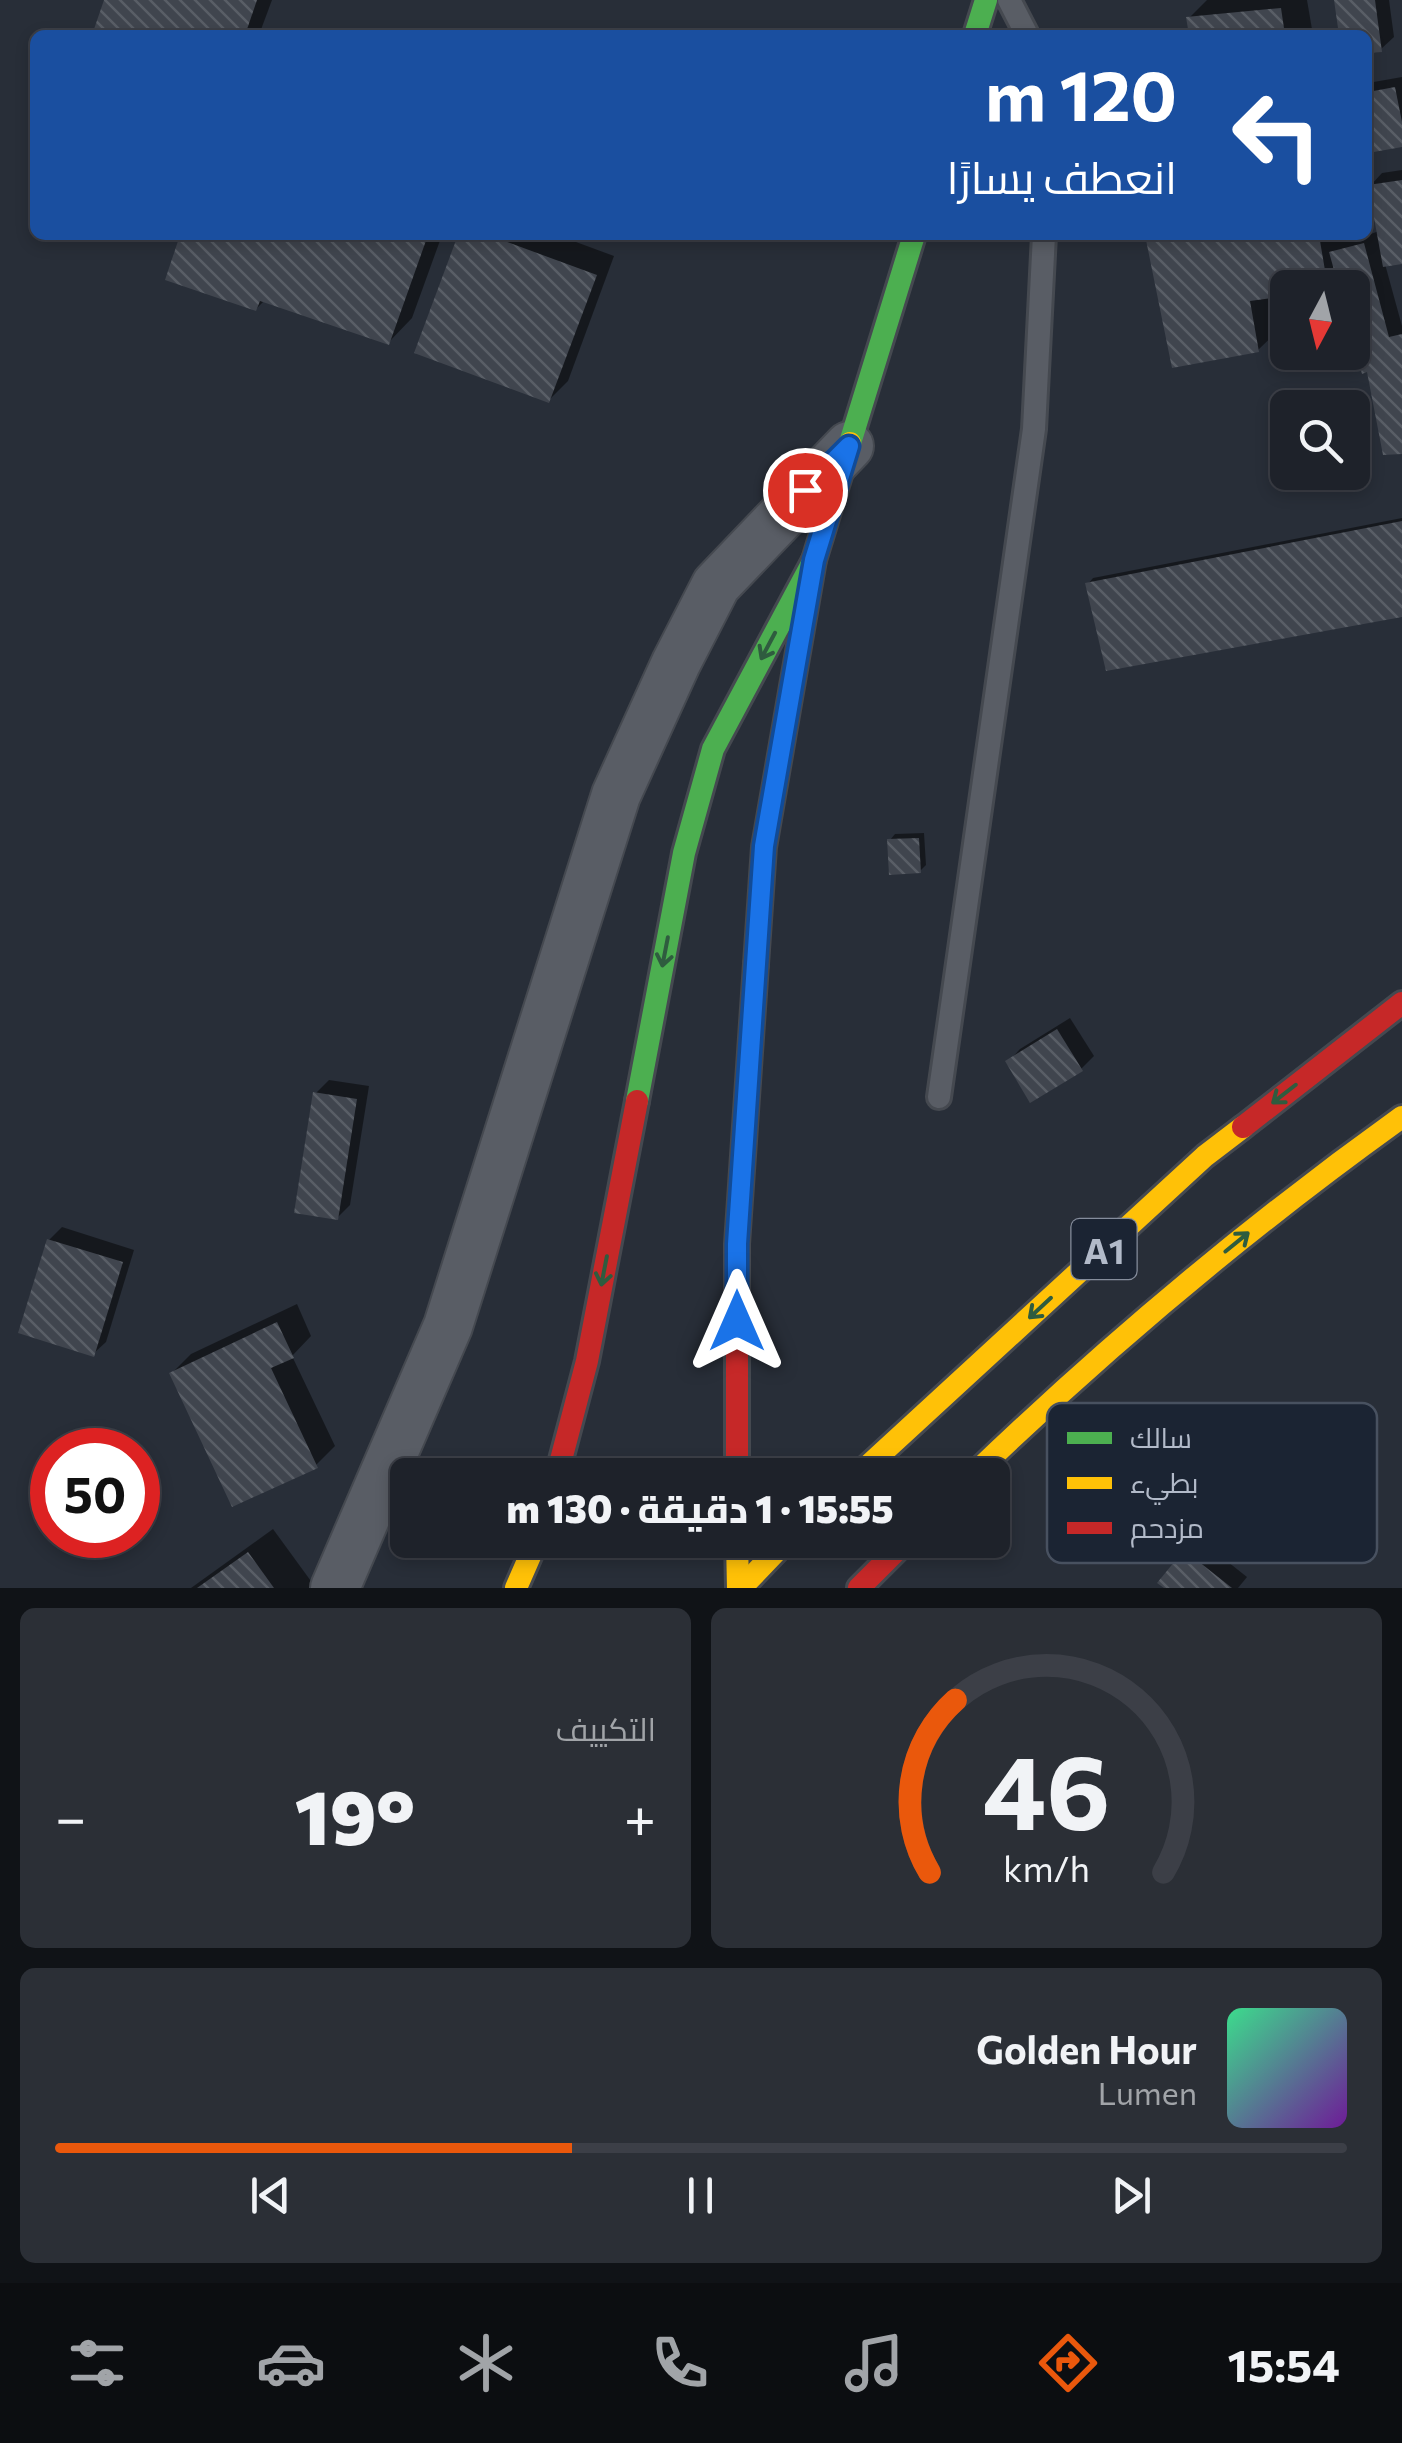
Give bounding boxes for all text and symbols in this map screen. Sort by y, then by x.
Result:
text: 120 m [985,50,1177,135]
icon: left [1212,70,1342,200]
text: انعطف يسارًا [947,148,1177,203]
north arrow [1270,270,1370,370]
map controls [1270,270,1370,490]
button: search [1270,390,1370,490]
pin [763,448,848,533]
icon: arrive [778,463,833,518]
one-way arrow [758,631,777,661]
one-way arrow [654,935,673,967]
one-way arrow [1271,1084,1298,1105]
road number: A1 [1072,1219,1136,1279]
one-way arrow [1223,1232,1250,1253]
one-way arrow [594,1254,613,1287]
position arrow [685,1269,789,1373]
one-way arrow [1028,1296,1053,1319]
legend [1047,1403,1377,1563]
text: سالك [1130,1420,1192,1454]
speed limit sign: 50 [30,1428,160,1558]
text: بطيء [1130,1465,1198,1505]
text: 15:55 · 1 دقيقة · 130 m [506,1484,894,1531]
text: مزدحم [1130,1510,1204,1548]
text: التكييف [556,1708,656,1748]
text: 46 [983,1724,1110,1851]
text: 19° [295,1769,415,1860]
text: − [55,1782,86,1849]
text: + [624,1782,656,1849]
text: km/h [1003,1846,1090,1889]
text: Golden Hour [976,2025,1197,2072]
text: Lumen [1098,2072,1197,2112]
icon: previous [243,2168,298,2223]
icon: pause [673,2168,728,2223]
icon: next [1104,2168,1159,2223]
icon: filters [62,2328,132,2398]
icon: car [256,2328,326,2398]
icon: climate [451,2328,521,2398]
icon: phone [645,2328,715,2398]
icon: music [839,2328,909,2398]
icon: directions [1033,2328,1103,2398]
text: 15:54 [1228,2336,1340,2391]

